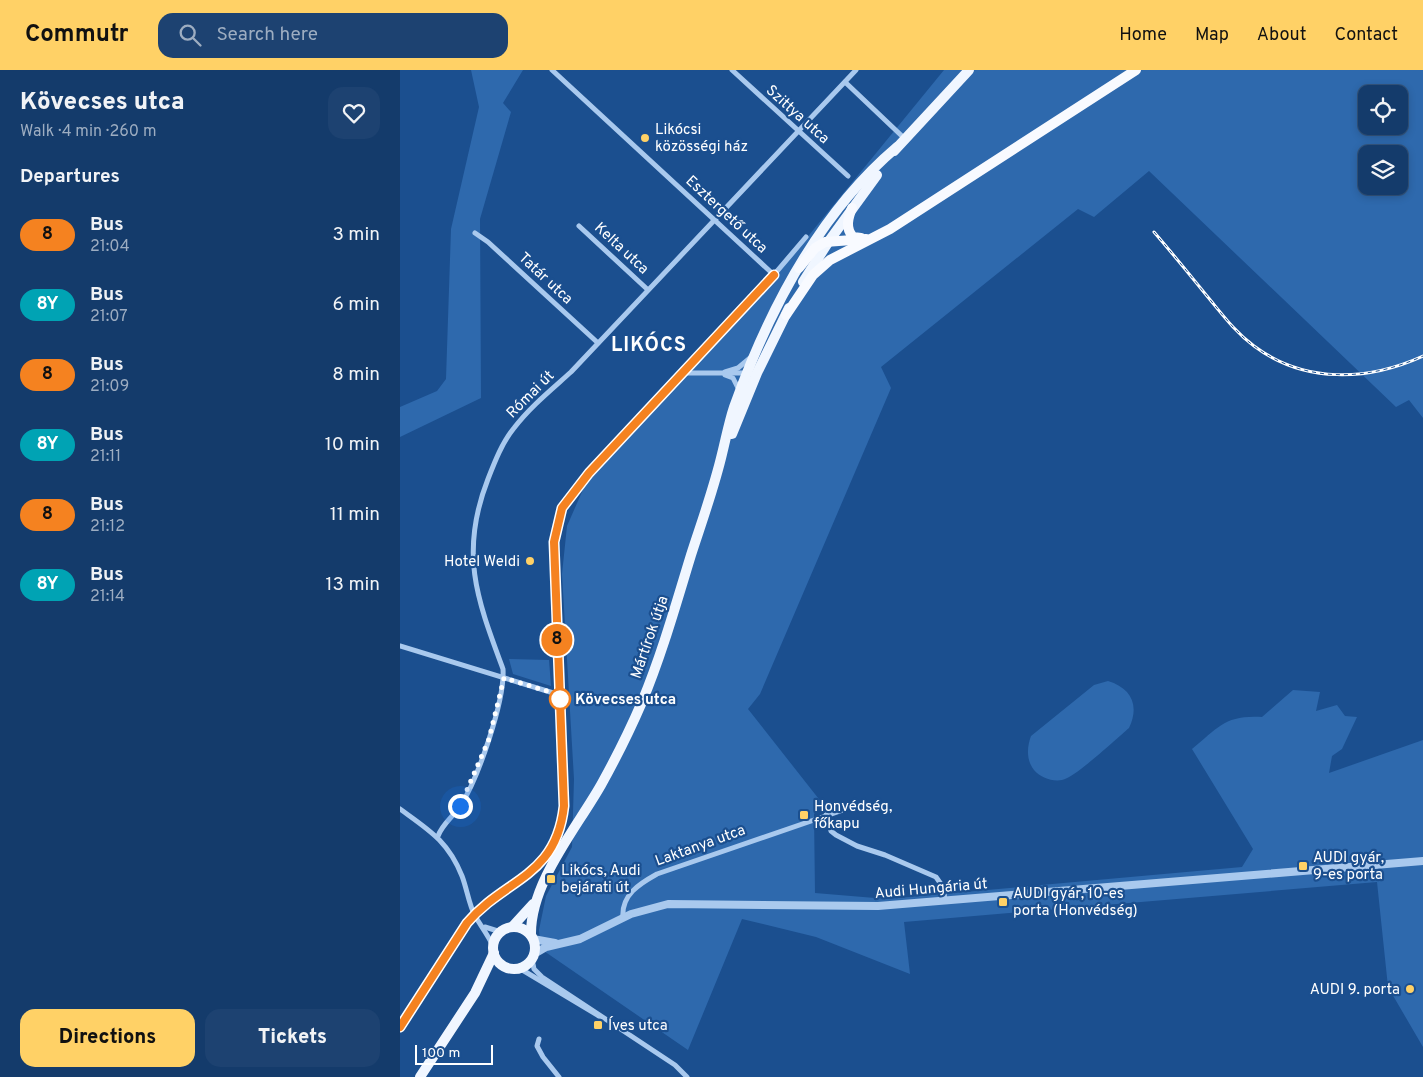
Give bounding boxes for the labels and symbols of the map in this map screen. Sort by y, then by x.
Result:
street label: Szittya utca [761,81,833,149]
place label: Likócsi közösségi ház [655,121,748,157]
marker: Likócsi közösségi ház [639,132,651,144]
street label: Esztergető utca [681,172,771,258]
street label: Kelta utca [590,219,652,279]
street label: Tatár utca [514,249,576,309]
district label: LIKÓCS [611,331,687,359]
street label: Római út [503,367,559,423]
place label: Hotel Weldi [444,553,520,572]
marker: Hotel Weldi [524,555,536,567]
street label: Mártírok útja [627,593,674,682]
line badge: 8 [541,624,573,656]
marker: Kövecses utca [549,688,571,710]
place label: Kövecses utca [575,691,676,710]
your location [448,794,473,819]
place label: Honvédség, főkapu [814,798,892,834]
marker: Honvédség, főkapu [798,809,810,821]
street label: Laktanya utca [653,821,748,871]
place label: AUDI gyár, 9-es porta [1313,849,1384,885]
marker: AUDI gyár, 9-es porta [1297,860,1309,872]
place label: Likócs, Audi bejárati út [561,862,640,898]
marker: Likócs, Audi bejárati út [545,873,557,885]
street label: Audi Hungária út [874,875,988,904]
place label: AUDI gyár, 10-es porta (Honvédség) [1013,885,1138,921]
marker: AUDI gyár, 10-es porta (Honvédség) [997,896,1009,908]
place label: AUDI 9. porta [1310,981,1400,1000]
marker: AUDI 9. porta [1404,983,1416,995]
place label: Íves utca [608,1016,668,1036]
marker: Íves utca [592,1019,604,1031]
scale bar [415,1042,492,1065]

